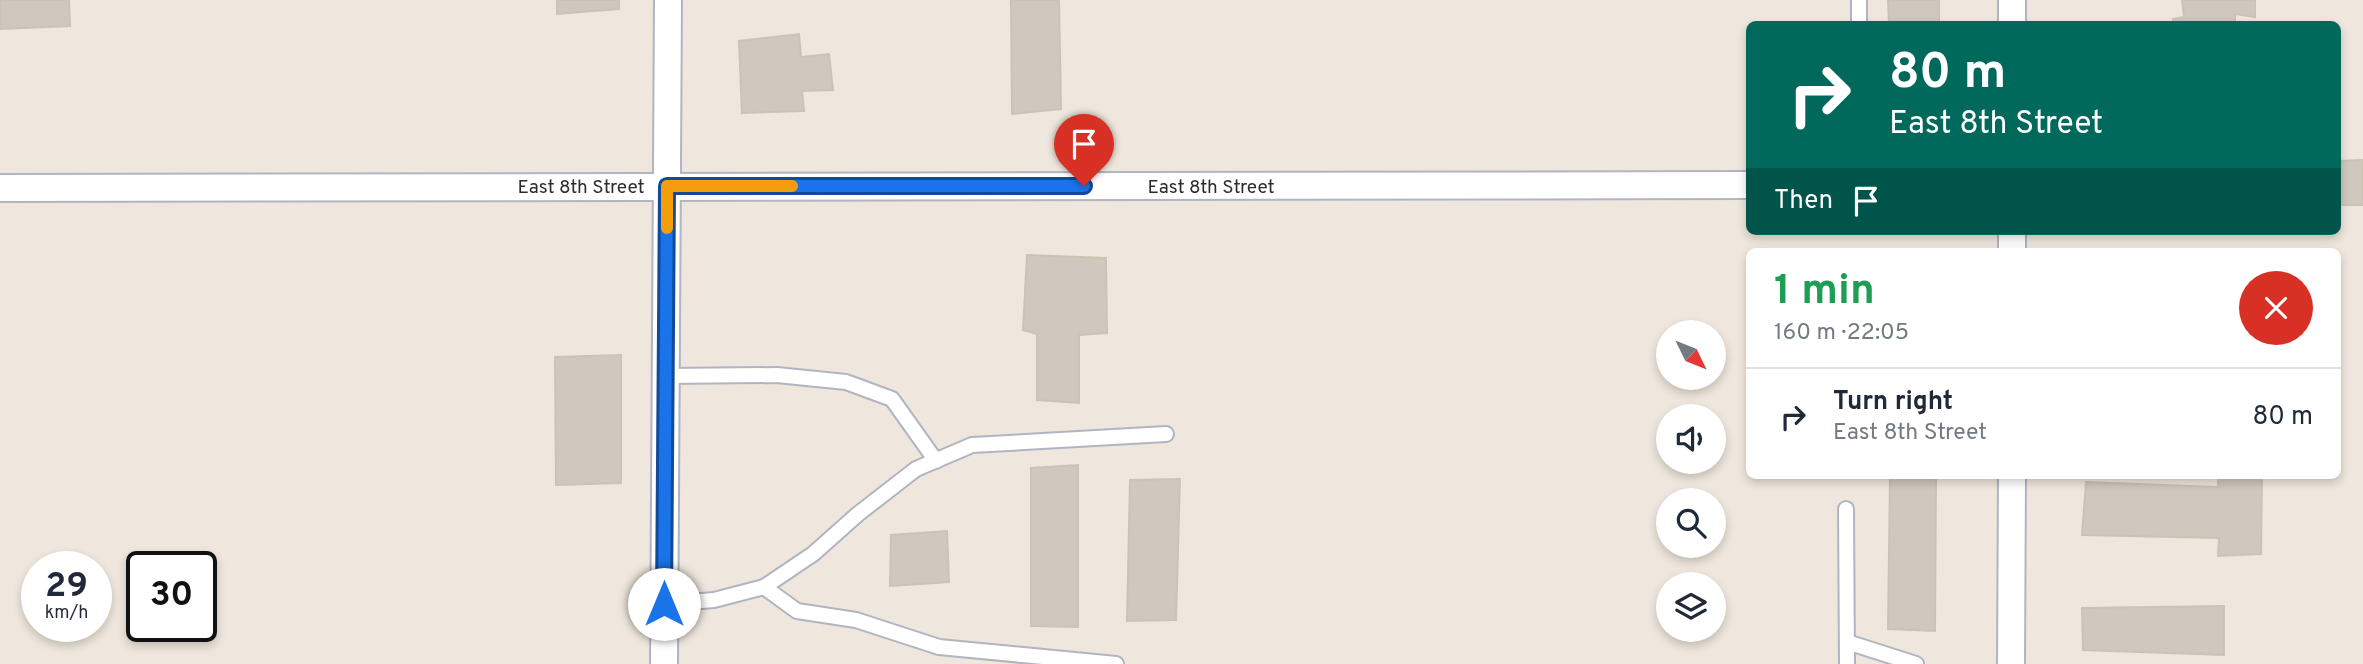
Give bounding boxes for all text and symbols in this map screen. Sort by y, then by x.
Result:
text: 80 m [1889,44,2006,106]
icon: right [1774,49,1865,140]
text: East 8th Street [1889,105,2103,145]
pin [1054,114,1114,186]
icon: arrive [1065,125,1103,163]
street label: East 8th Street [517,176,645,200]
street label: East 8th Street [1147,176,1275,200]
icon: arrive [1847,182,1885,220]
text: Then [1774,185,1833,218]
text: 1 min [1774,266,1875,319]
button: close [2239,271,2313,345]
text: 160 m · 22:05 [1774,319,1909,348]
north arrow [1656,320,1726,390]
map controls [1656,320,1726,642]
text: Turn right [1833,386,1953,419]
icon: right [1774,398,1812,436]
text: 80 m [2253,401,2313,434]
button: sound [1656,404,1726,474]
text: East 8th Street [1833,419,1987,448]
button: search [1656,488,1726,558]
speed limit sign: 30 [126,551,217,642]
text: 29 [45,565,88,609]
position arrow [627,567,701,641]
button: layers [1656,572,1726,642]
text: km/h [45,602,88,625]

